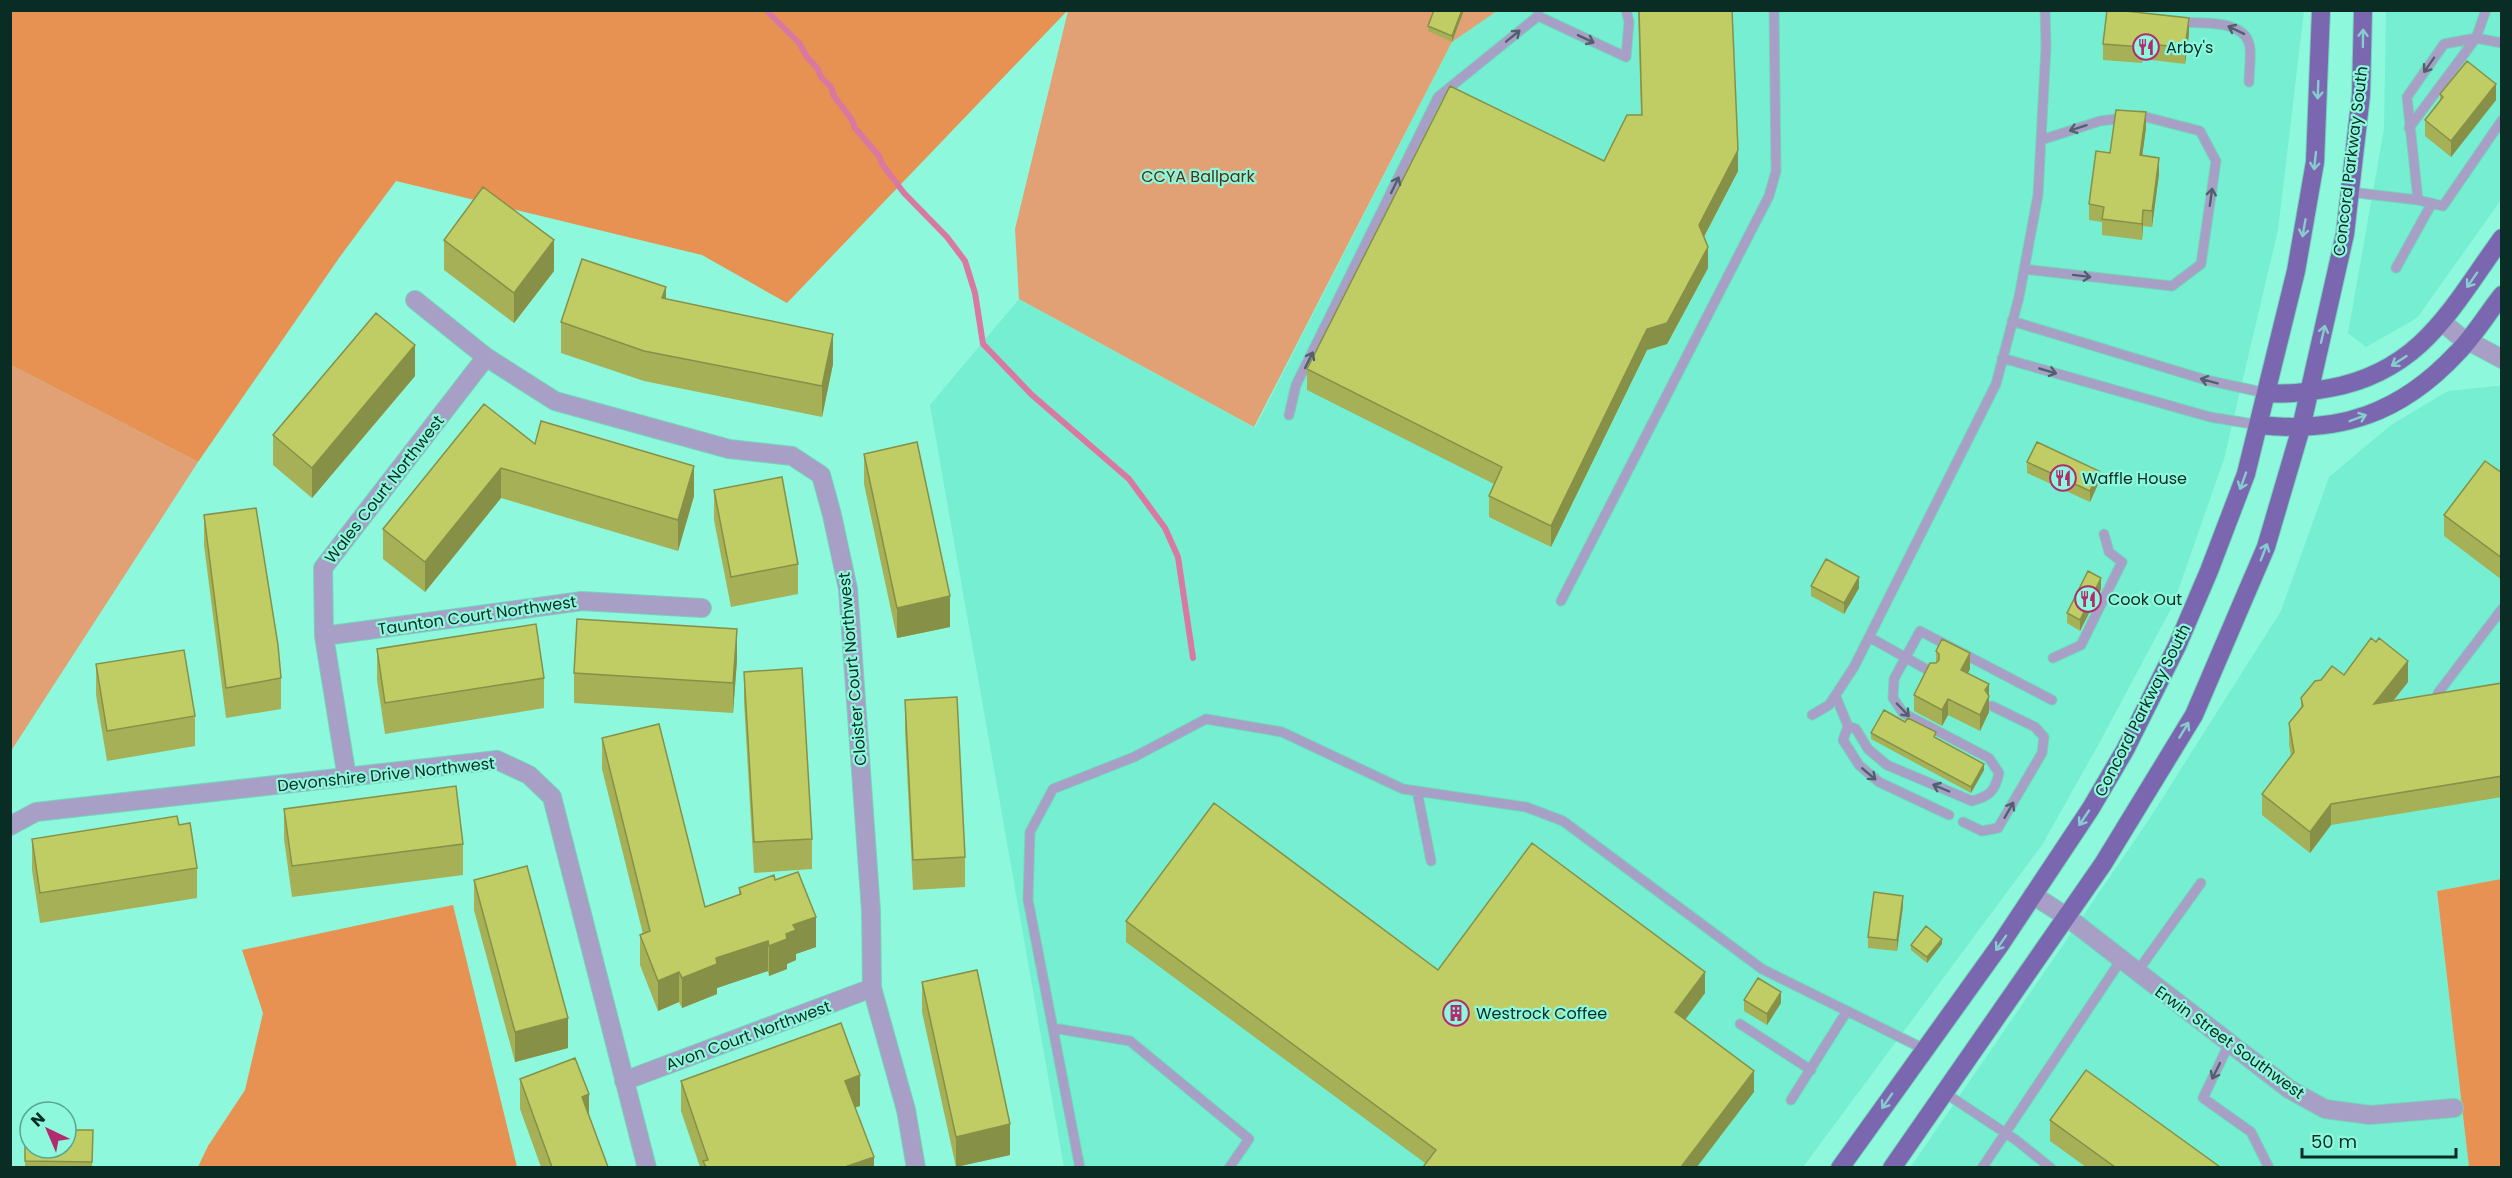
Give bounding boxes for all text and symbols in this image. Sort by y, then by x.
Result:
one-way arrow [2228,24,2246,36]
one-way arrow [2357,28,2368,48]
one-way arrow [1505,30,1521,43]
restaurant icon: Arby's [2131,32,2161,62]
one-way arrow [1576,33,1594,45]
place label: Arby's [2166,36,2213,59]
one-way arrow [2423,56,2435,73]
street label: Concord Parkway South [2327,65,2374,257]
one-way arrow [2312,79,2324,99]
one-way arrow [2070,123,2088,134]
one-way arrow [2309,151,2320,170]
park label: CCYA Ballpark [1141,165,1255,188]
one-way arrow [1389,177,1401,195]
one-way arrow [2206,187,2217,207]
one-way arrow [2298,218,2309,238]
one-way arrow [2072,271,2091,282]
one-way arrow [2466,271,2478,287]
one-way arrow [2317,325,2329,344]
one-way arrow [1303,352,1315,370]
one-way arrow [2390,354,2407,367]
one-way arrow [2038,366,2057,377]
one-way arrow [2200,374,2219,386]
street label: Wales Court Northwest [319,410,450,568]
one-way arrow [2348,412,2367,423]
restaurant icon: Waffle House [2048,463,2078,493]
place label: Waffle House [2082,467,2187,490]
one-way arrow [2237,471,2248,490]
one-way arrow [2259,544,2270,562]
street label: Cloister Court Northwest [833,571,872,767]
restaurant icon: Cook Out [2073,584,2103,614]
place label: Cook Out [2108,588,2182,611]
street label: Taunton Court Northwest [376,590,578,641]
street label: Concord Parkway South [2089,620,2196,801]
one-way arrow [1896,702,1910,717]
one-way arrow [2179,722,2191,739]
street label: Devonshire Drive Northwest [276,752,496,797]
one-way arrow [1861,767,1876,781]
one-way arrow [1932,782,1951,793]
one-way arrow [2003,802,2015,819]
one-way arrow [2078,809,2090,825]
one-way arrow [1995,935,2007,951]
street label: Erwin Street Southwest [2150,980,2309,1105]
street label: Avon Court Northwest [662,995,834,1076]
building icon: Westrock Coffee [1441,998,1471,1028]
place label: Westrock Coffee [1476,1002,1607,1025]
one-way arrow [2210,1061,2221,1079]
one-way arrow [1881,1093,1893,1109]
north arrow [18,1100,78,1160]
text: N [26,1107,50,1132]
scale bar [2302,1121,2456,1159]
text: 50 m [2311,1129,2357,1154]

